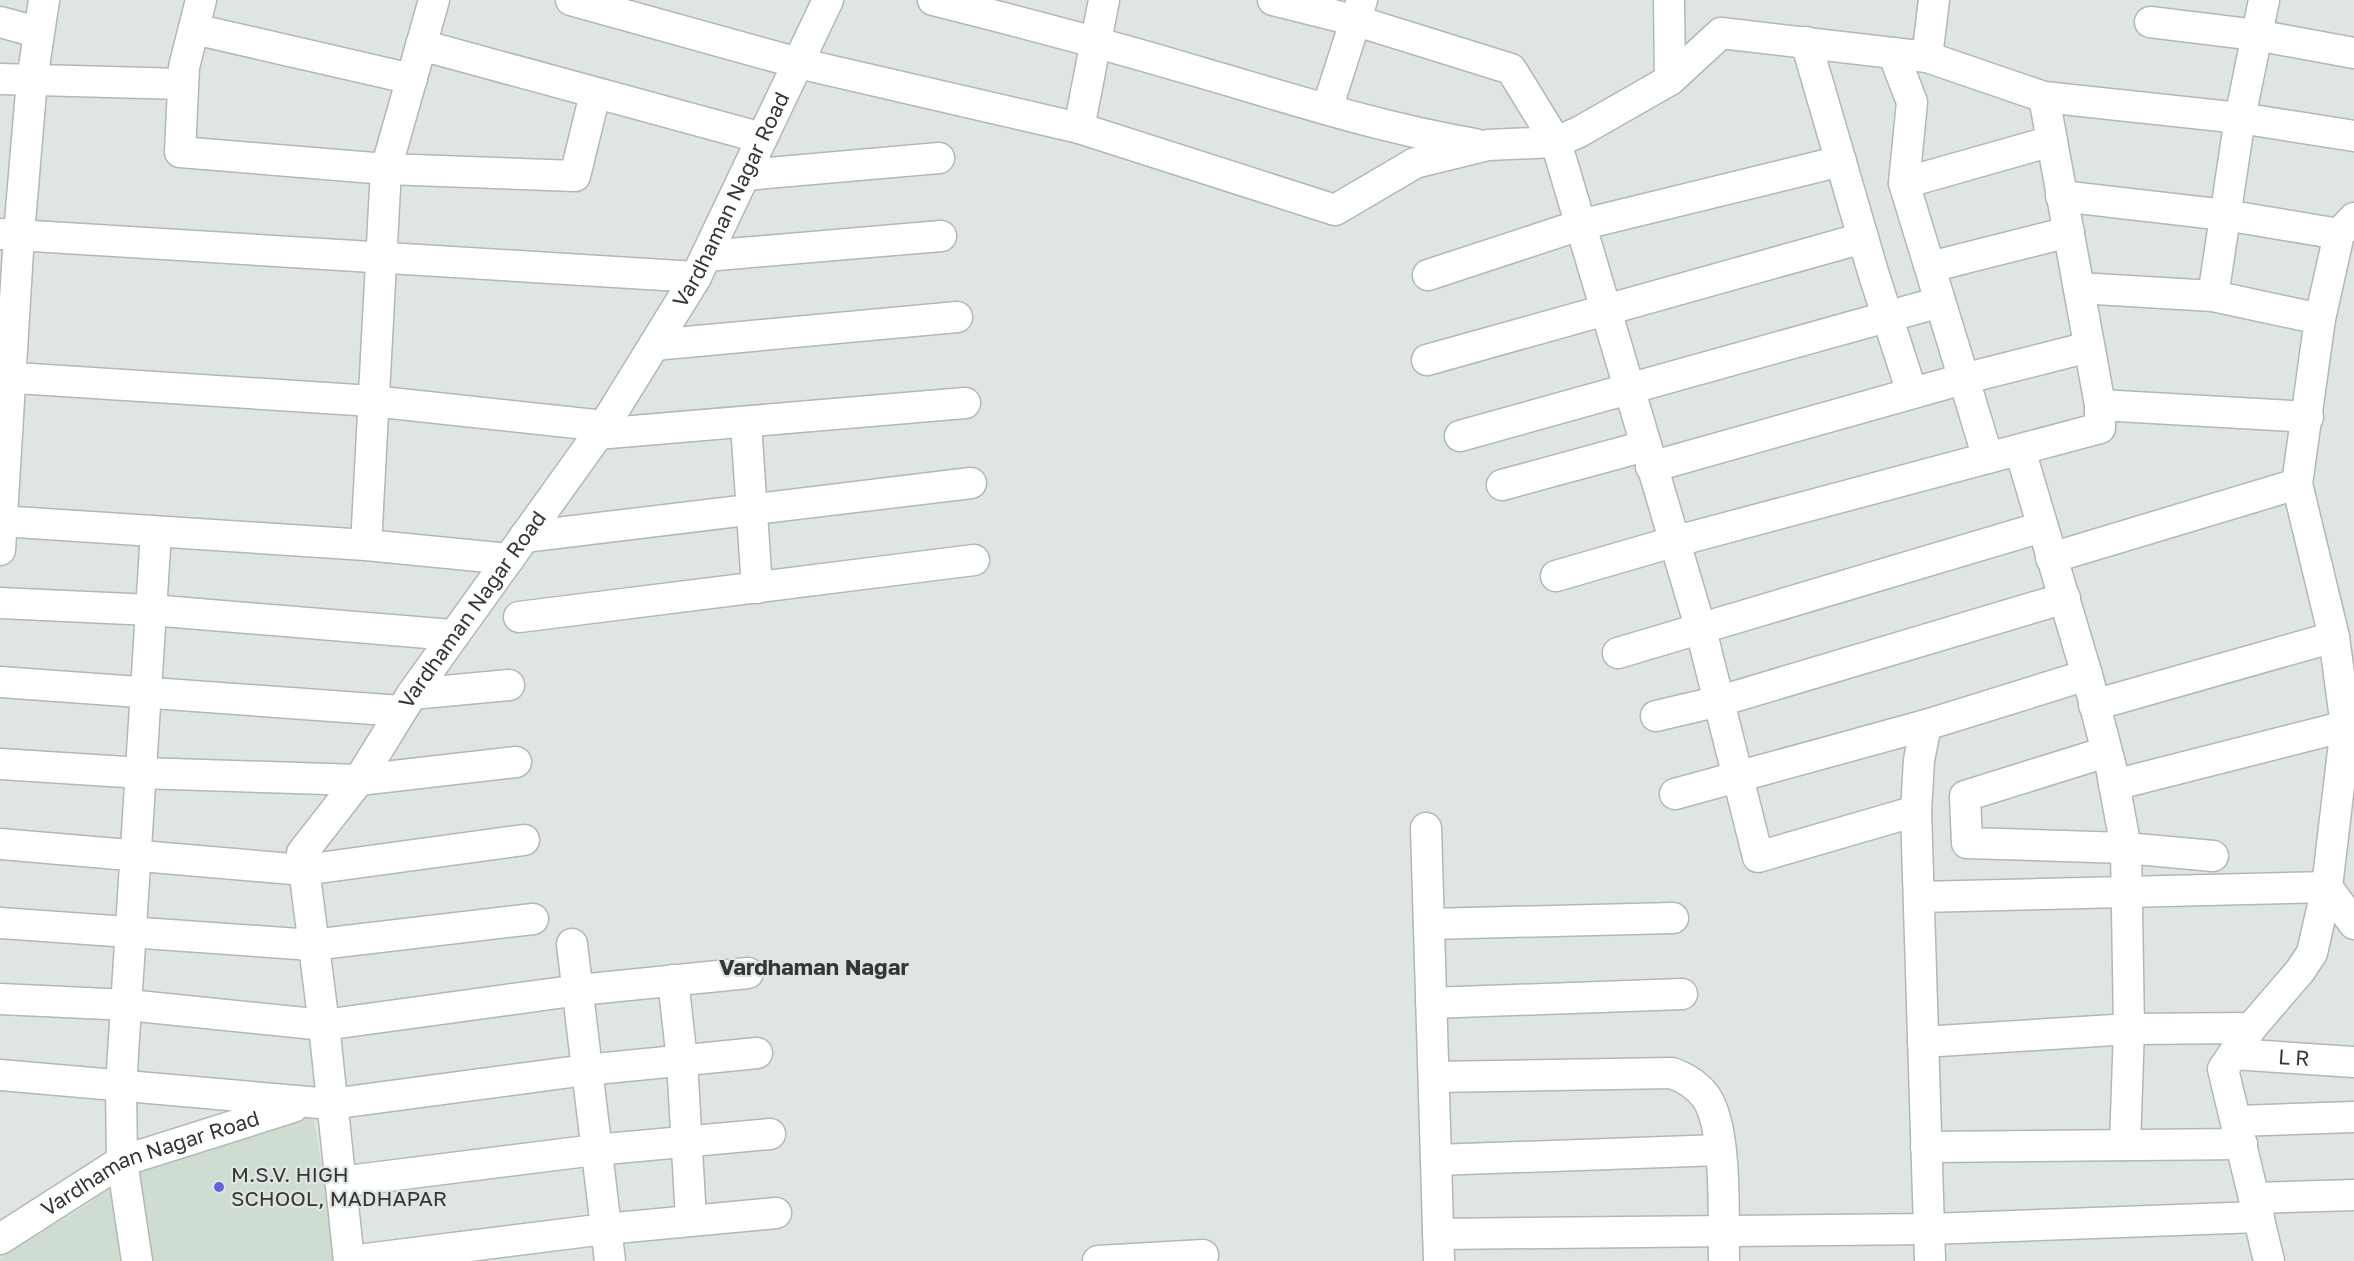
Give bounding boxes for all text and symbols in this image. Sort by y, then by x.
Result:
street label: Vardhaman Nagar Road [667,88,794,312]
street label: Vardhaman Nagar Road [392,505,551,713]
district label: Vardhaman Nagar [719,953,909,980]
street label: L R [2277,1043,2311,1071]
street label: Vardhaman Nagar Road [36,1104,262,1221]
place label: M.S.V. HIGH SCHOOL, MADHAPAR [231,1161,447,1211]
marker: M.S.V. HIGH SCHOOL, MADHAPAR [212,1180,226,1194]

